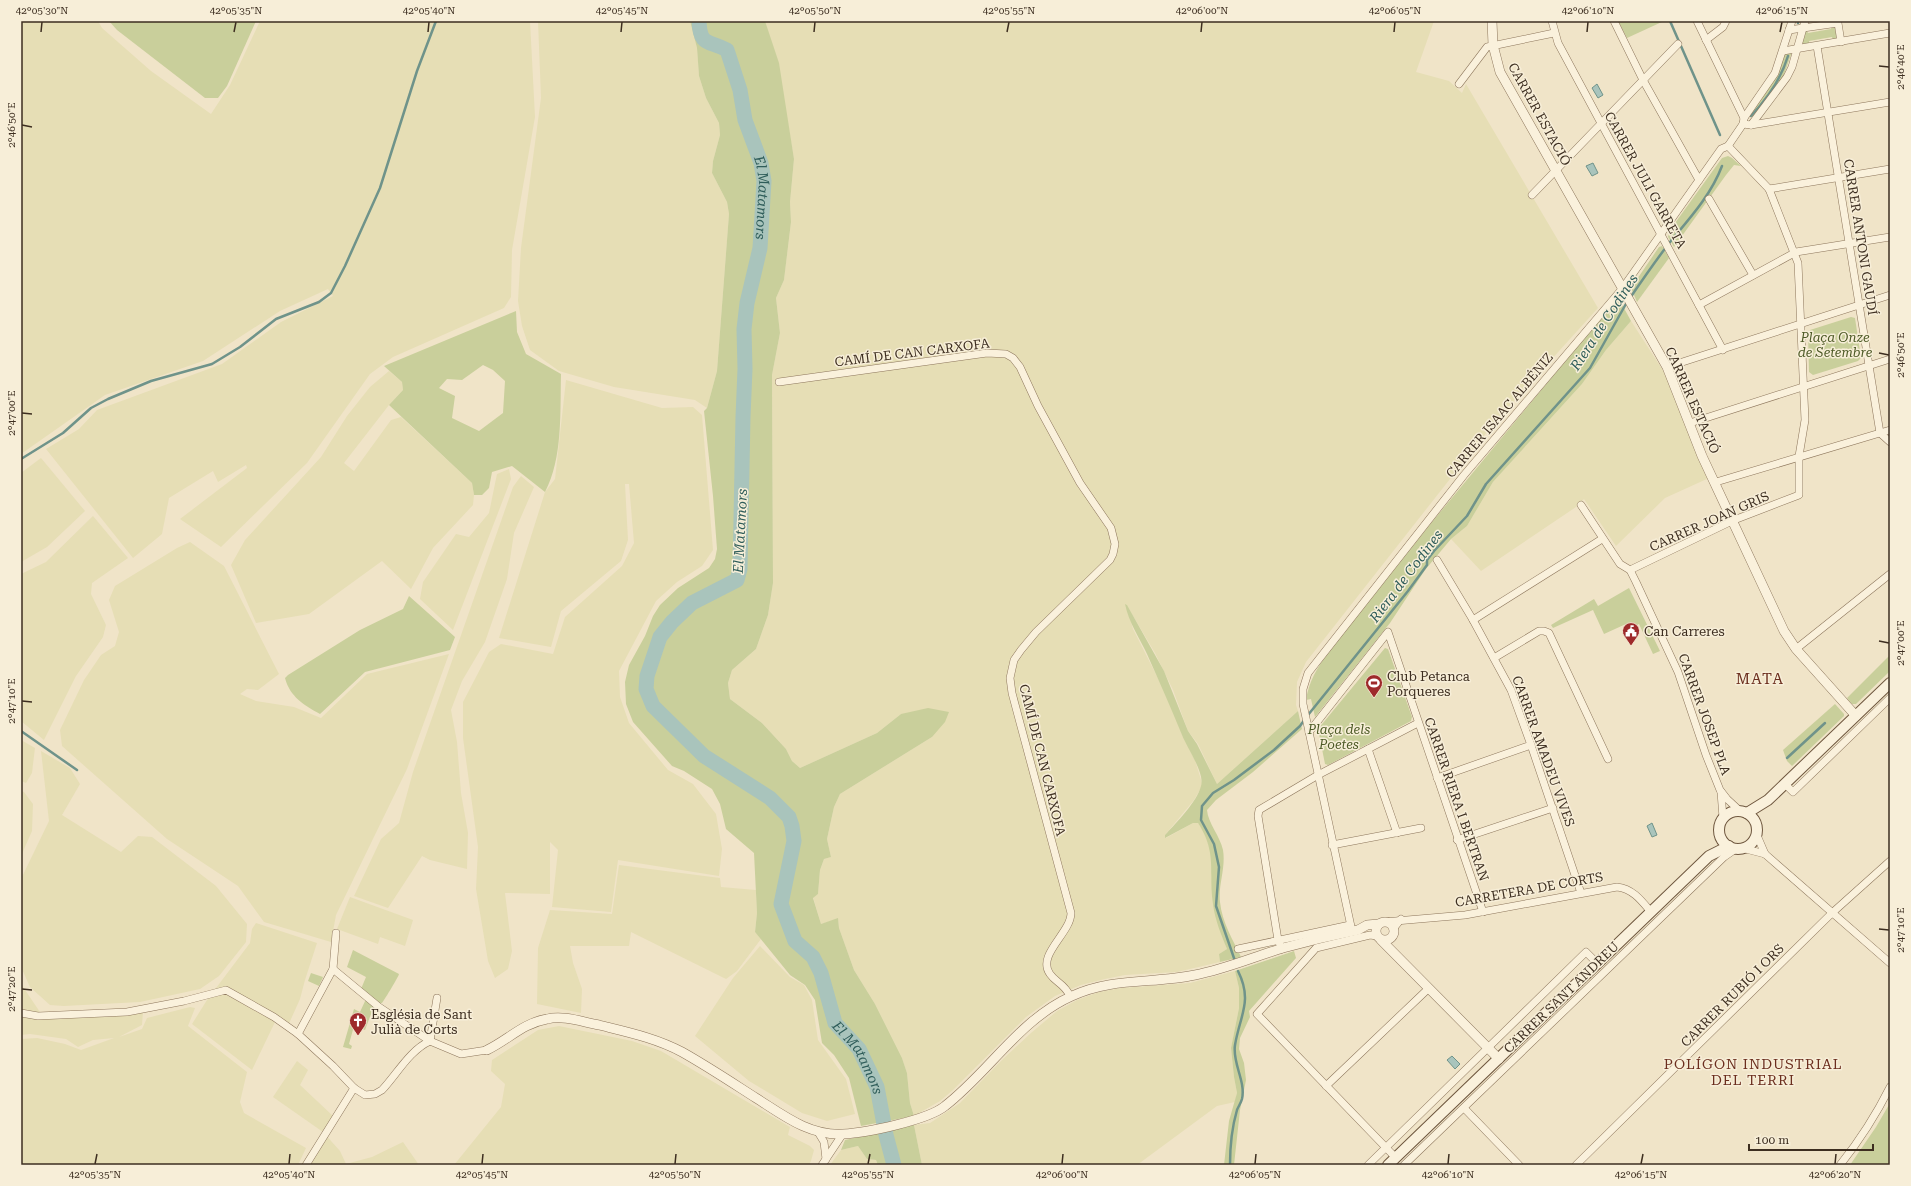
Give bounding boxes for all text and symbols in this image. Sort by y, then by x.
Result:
text: 42°05'30"N [16,5,68,16]
text: 42°05'35"N [210,5,262,16]
text: 42°05'40"N [403,5,455,16]
text: 42°05'45"N [596,5,648,16]
text: 42°05'50"N [789,5,841,16]
text: 42°05'55"N [983,5,1035,16]
text: 42°06'00"N [1176,5,1228,16]
text: 42°06'05"N [1369,5,1421,16]
text: 42°06'10"N [1562,5,1614,16]
text: 42°06'15"N [1756,5,1808,16]
text: 2°46'40"E [1895,44,1906,90]
street label: CARRER ESTACIÓ [1505,60,1575,168]
text: 2°46'50"E [6,102,17,148]
street label: CARRER JULI GARRETA [1602,109,1689,251]
water label: El Matamors [751,152,773,241]
street label: CARRER ANTONI GAUDÍ [1841,158,1881,316]
water label: Riera de Codines [1566,270,1641,374]
park label: Plaça Onze de Setembre [1798,330,1873,360]
text: 2°46'50"E [1895,332,1906,378]
street label: CAMÍ DE CAN CARXOFA [834,335,990,369]
street label: CARRER ESTACIÓ [1662,344,1724,456]
street label: CARRER ISAAC ALBÉNIZ [1442,349,1556,481]
text: 2°47'00"E [6,390,17,436]
water label: El Matamors [730,488,750,575]
street label: CARRER JOAN GRIS [1647,488,1771,555]
water label: Riera de Codines [1365,526,1446,626]
text: 2°47'00"E [1895,620,1906,666]
public building icon: Can Carreres [1621,621,1641,646]
place label: Can Carreres [1644,624,1725,639]
street label: CARRER JOSEP PLA [1676,651,1734,777]
place label: Club Petanca Porqueres [1387,669,1470,699]
district label: MATA [1736,670,1784,688]
sports icon: Club Petanca Porqueres [1364,673,1384,698]
street label: CARRER AMADEU VIVES [1509,674,1578,829]
text: 2°47'10"E [6,678,17,724]
street label: CAMÍ DE CAN CARXOFA [1016,682,1070,838]
street label: CARRER RIERA I BERTRAN [1421,715,1492,883]
park label: Plaça dels Poetes [1307,722,1370,752]
street label: CARRETERA DE CORTS [1454,869,1604,910]
text: 2°47'10"E [1895,907,1906,953]
street label: CARRER SANT ANDREU [1501,938,1622,1056]
street label: CARRER RUBIÓ I ORS [1677,940,1787,1050]
text: 2°47'20"E [6,966,17,1012]
place label: Església de Sant Julià de Corts [371,1007,472,1037]
church icon: Església de Sant Julià de Corts [348,1011,368,1036]
water label: El Matamors [829,1017,886,1096]
district label: POLÍGON INDUSTRIAL DEL TERRI [1664,1056,1842,1088]
scale bar [1749,1126,1873,1152]
text: 100 m [1755,1133,1789,1147]
text: 42°05'35"N [69,1169,121,1180]
text: 42°05'40"N [263,1169,315,1180]
text: 42°05'45"N [456,1169,508,1180]
text: 42°05'50"N [649,1169,701,1180]
text: 42°05'55"N [842,1169,894,1180]
text: 42°06'00"N [1036,1169,1088,1180]
text: 42°06'05"N [1229,1169,1281,1180]
text: 42°06'10"N [1422,1169,1474,1180]
text: 42°06'15"N [1615,1169,1667,1180]
text: 42°06'20"N [1809,1169,1861,1180]

